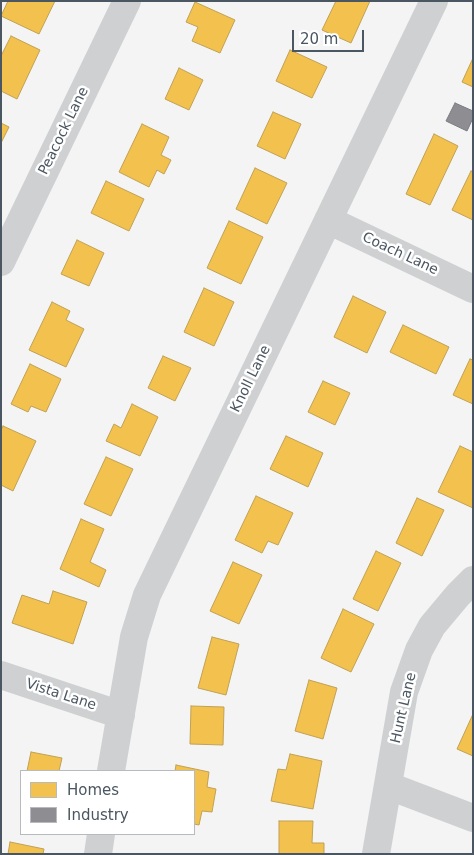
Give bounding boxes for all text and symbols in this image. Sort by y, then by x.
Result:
scale bar [294,20,366,52]
text: 20 m [300,30,338,48]
street label: Peacock Lane [36,84,92,178]
street label: Coach Lane [359,229,441,279]
street label: Knoll Lane [228,343,274,415]
street label: Hunt Lane [388,671,420,745]
street label: Vista Lane [24,676,98,714]
legend [20,770,195,835]
text: Homes [67,781,119,799]
text: Industry [67,806,129,824]

